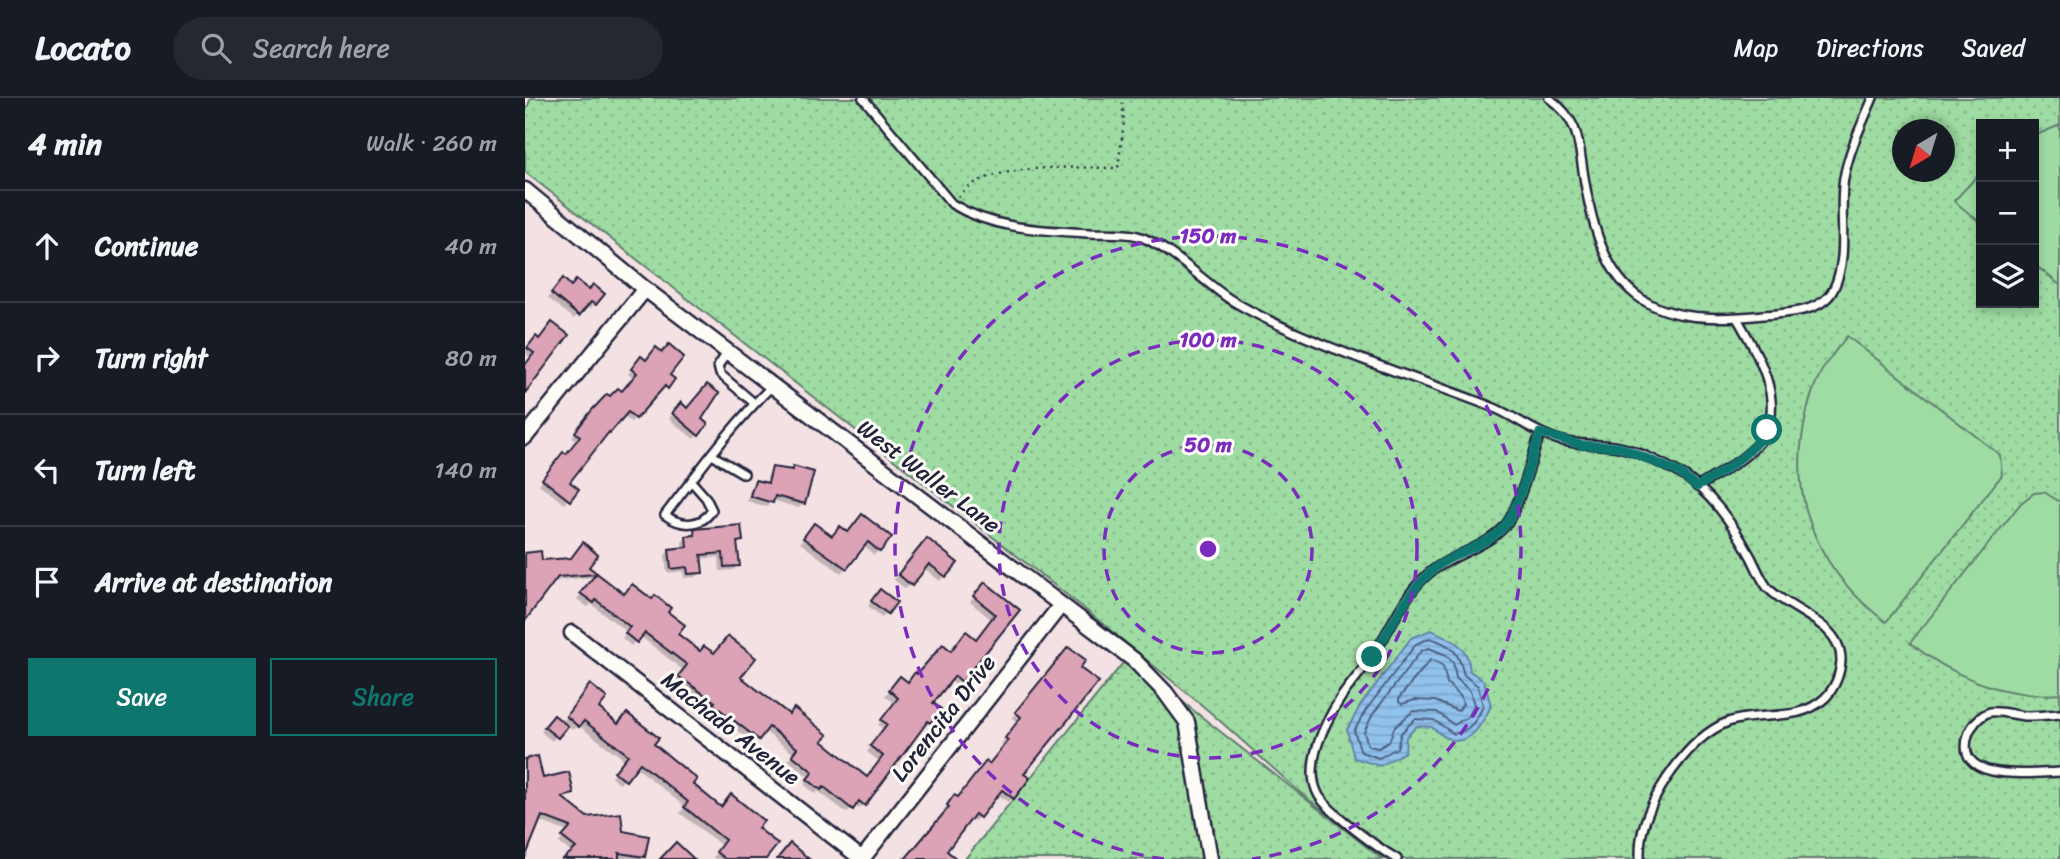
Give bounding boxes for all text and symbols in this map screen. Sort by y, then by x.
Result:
search box [173,17,663,80]
text: Locato [35,19,131,77]
text: Search here [253,25,390,71]
text: Map [1734,27,1778,69]
text: Directions [1816,27,1924,69]
text: Saved [1962,27,2025,69]
icon: search [197,29,235,67]
text: 4 min [28,117,102,171]
north arrow [1892,119,1955,182]
map controls [1976,119,2039,308]
button: + [1976,119,2039,182]
text: Walk · 260 m [366,123,497,164]
button: − [1976,182,2039,245]
text: 150 m [1180,217,1237,255]
text: Continue [95,223,198,269]
text: 40 m [444,226,497,267]
icon: ahead [28,227,66,265]
button: layers [1976,245,2039,308]
text: 100 m [1179,321,1237,359]
text: Turn right [95,335,208,381]
text: 80 m [445,338,497,379]
icon: right [28,339,66,377]
street label: West Waller Lane [848,408,1010,545]
route start [1751,414,1782,445]
text: 50 m [1184,426,1233,464]
text: Turn left [95,447,195,493]
text: 140 m [435,450,497,491]
icon: left [28,451,66,489]
centre of rings [1196,537,1220,561]
text: Arrive at destination [95,559,332,605]
icon: arrive [28,563,66,601]
route end [1356,641,1387,672]
street label: Lorencita Drive [880,646,1007,791]
button: Save [28,658,256,736]
button: Share [270,658,497,736]
street label: Machado Avenue [652,660,810,796]

